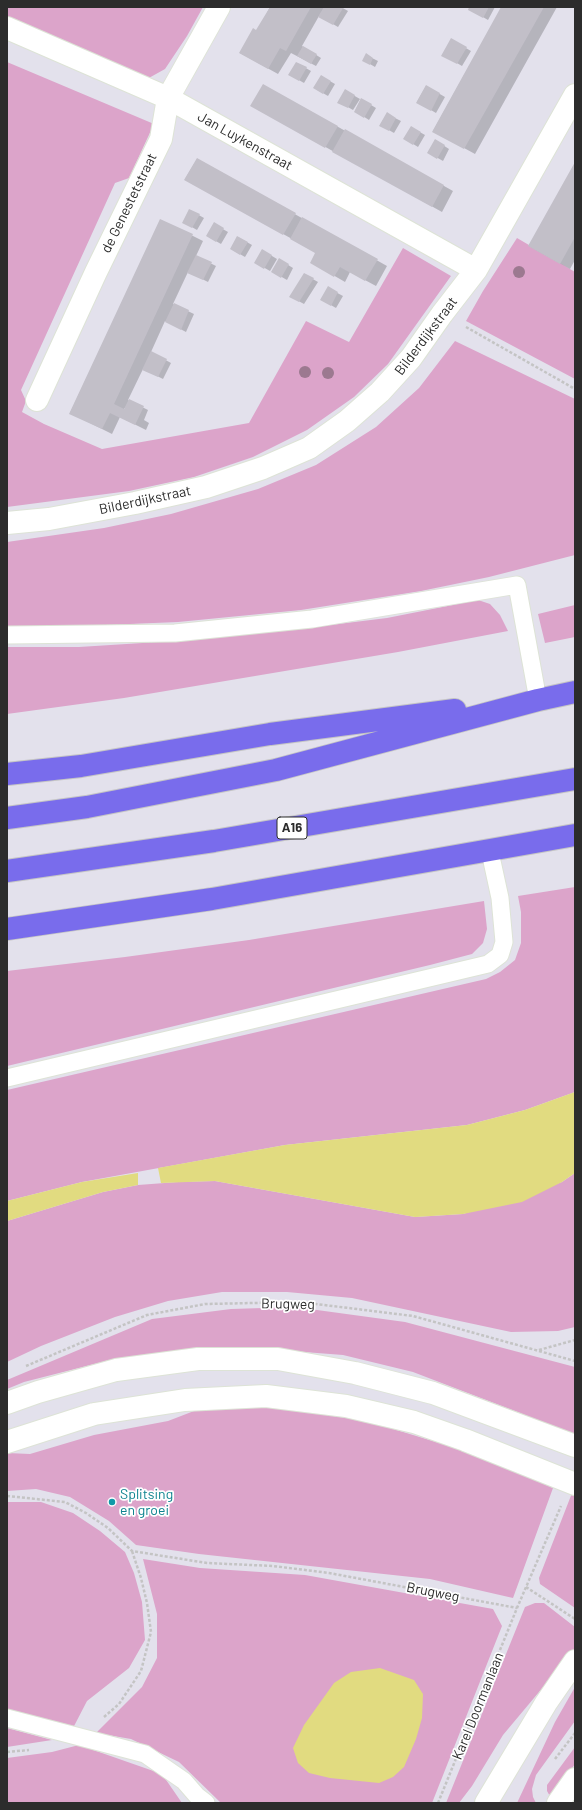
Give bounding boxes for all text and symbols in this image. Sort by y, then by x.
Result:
street label: Jan Luykenstraat [195,108,295,174]
street label: de Genestetstraat [98,150,160,256]
street label: Bilderdijkstraat [391,294,461,378]
street label: Bilderdijkstraat [98,482,192,518]
road number: A16 [277,817,307,839]
street label: Brugweg [261,1295,315,1313]
place label: Splitsing en groei [120,1486,173,1518]
marker: Splitsing en groei [107,1497,117,1507]
street label: Brugweg [405,1579,461,1605]
street label: Karel Doormanlaan [449,1650,507,1762]

